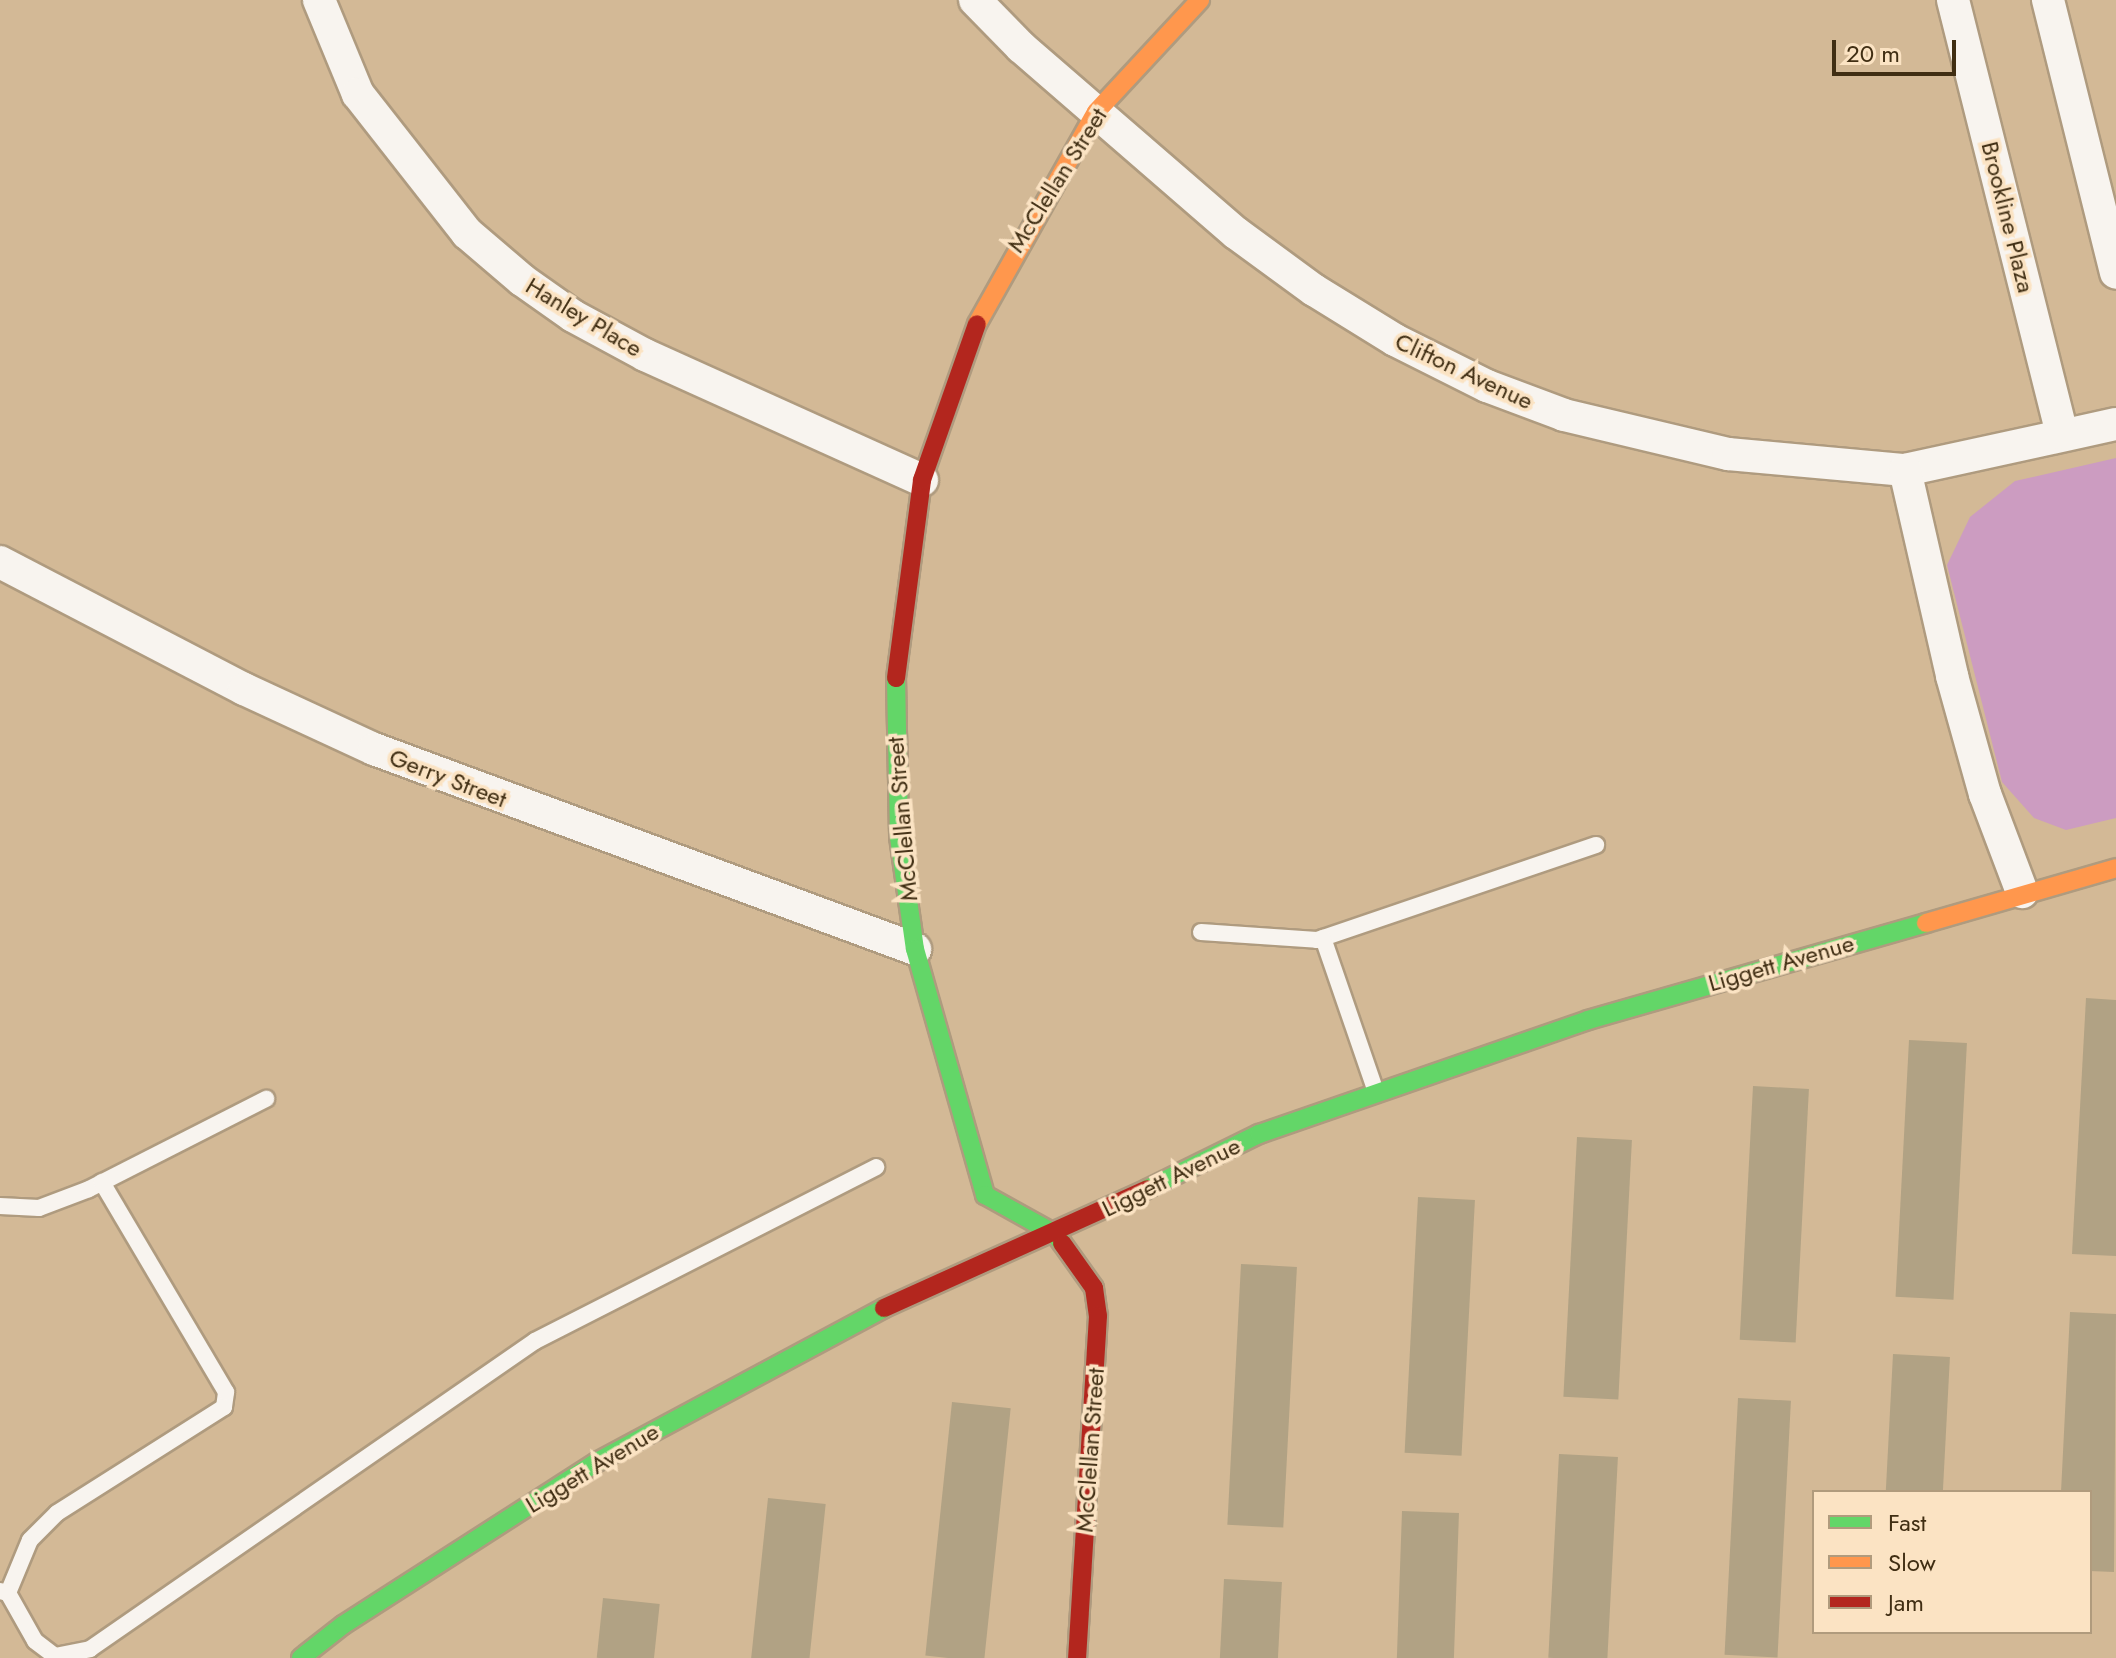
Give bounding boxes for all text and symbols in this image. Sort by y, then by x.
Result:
scale bar [1836,24,1960,74]
text: 20 m [1846,36,1900,71]
street label: McClellan Street [1001,102,1113,258]
street label: Brookline Plaza [1975,138,2041,296]
street label: Hanley Place [521,271,647,363]
street label: Clifton Avenue [1391,327,1537,415]
street label: McClellan Street [880,736,924,902]
street label: Gerry Street [385,742,511,814]
street label: Liggett Avenue [1705,928,1857,998]
street label: Liggett Avenue [1097,1131,1245,1223]
street label: McClellan Street [1070,1367,1110,1533]
street label: Liggett Avenue [520,1417,664,1519]
legend [1812,1490,2092,1634]
text: Fast [1888,1505,1926,1540]
text: Slow [1888,1545,1936,1580]
text: Jam [1888,1585,1924,1620]

